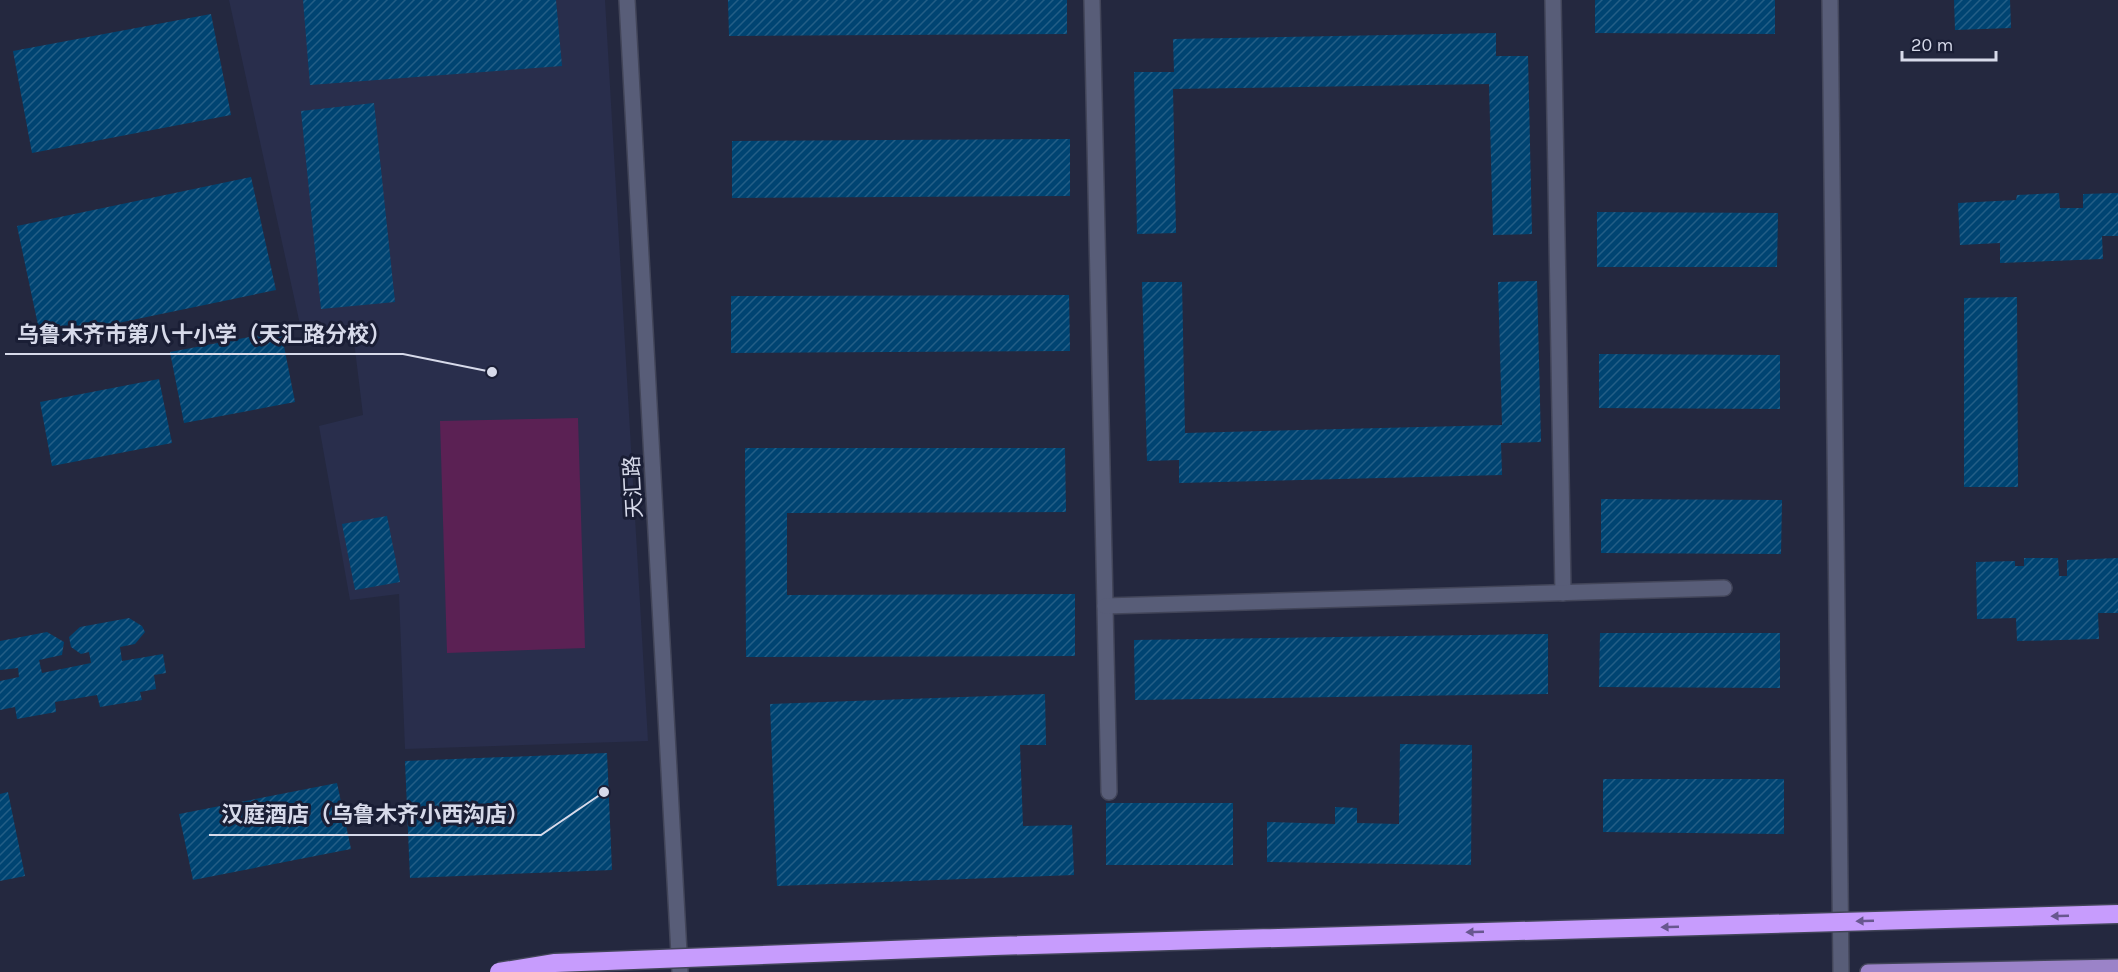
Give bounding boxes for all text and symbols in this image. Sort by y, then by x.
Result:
scale bar [1902,24,1996,62]
text: 20 m [1911,34,1953,56]
callout: 乌鲁木齐市第八十小学（天汇路分校） [5,314,403,354]
text: 乌鲁木齐市第八十小学（天汇路分校） [17,322,391,348]
street label: 天汇路 [619,455,647,519]
callout: 汉庭酒店（乌鲁木齐小西沟店） [209,795,541,835]
text: 汉庭酒店（乌鲁木齐小西沟店） [221,802,529,828]
one-way arrow [2050,911,2069,920]
one-way arrow [1855,916,1874,926]
one-way arrow [1660,922,1679,931]
one-way arrow [1465,928,1484,937]

